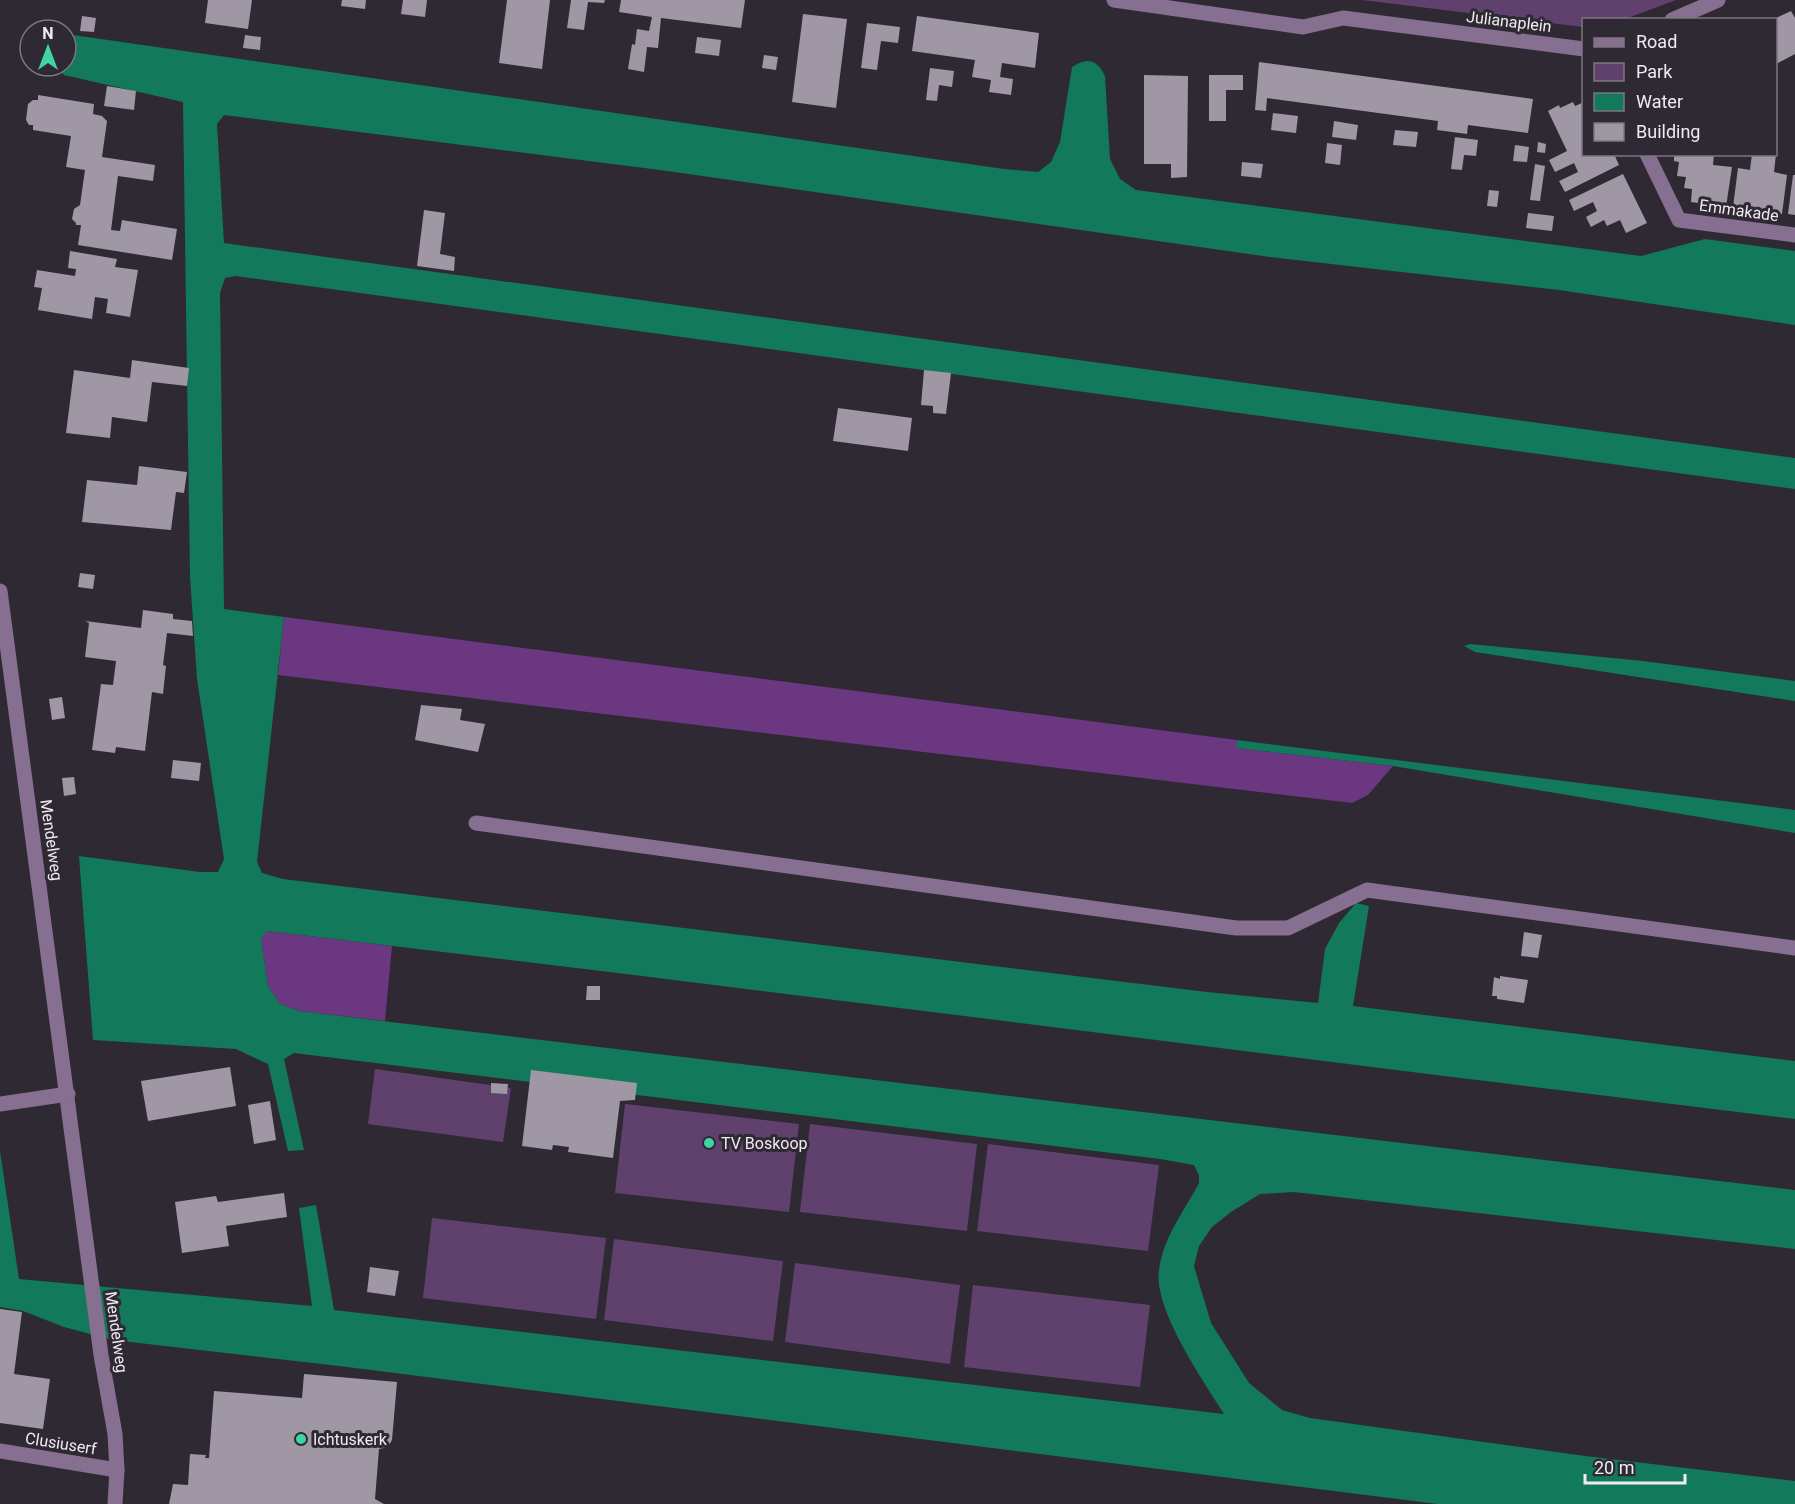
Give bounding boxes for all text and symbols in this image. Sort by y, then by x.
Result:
street label: Julianaplein [1465,7,1553,36]
north arrow [18,18,78,78]
legend [1582,18,1777,156]
text: N [42,24,54,43]
text: Road [1636,31,1677,52]
text: Park [1636,61,1673,82]
text: Water [1636,91,1683,112]
text: Building [1636,121,1700,142]
street label: Emmakade [1698,196,1780,225]
street label: Mendelweg [36,798,67,882]
place label: TV Boskoop [721,1134,808,1153]
marker: TV Boskoop [702,1136,716,1150]
street label: Mendelweg [101,1290,132,1374]
street label: Clusiuserf [24,1428,98,1459]
place label: Ichtuskerk [313,1430,388,1449]
marker: Ichtuskerk [294,1432,308,1446]
scale bar [1585,1447,1686,1485]
text: 20 m [1594,1457,1634,1478]

